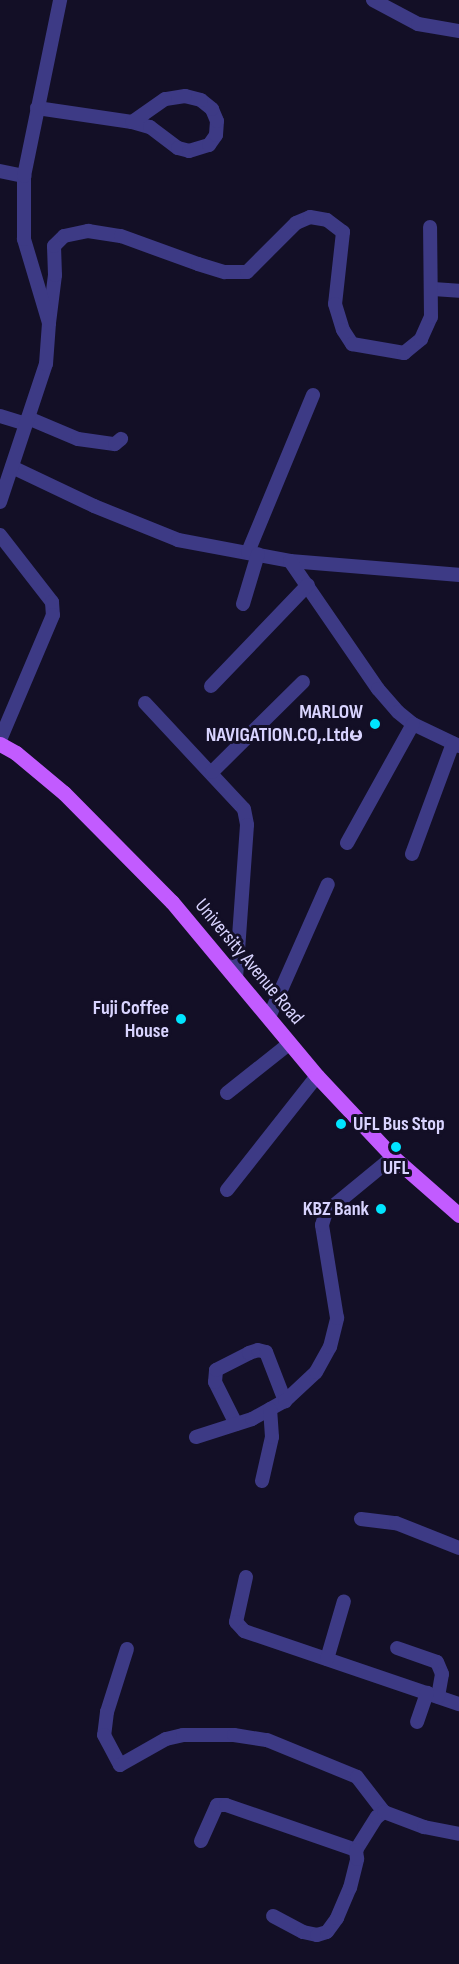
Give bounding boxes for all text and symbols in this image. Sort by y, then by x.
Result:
place label: MARLOW NAVIGATION.CO,.Ltdမ [206,700,363,747]
marker: MARLOW NAVIGATION.CO,.Ltdမ [368,717,382,731]
street label: University Avenue Road [189,894,309,1030]
place label: Fuji Coffee House [93,996,169,1043]
marker: Fuji Coffee House [174,1012,188,1026]
place label: UFL Bus Stop [353,1112,445,1136]
marker: UFL Bus Stop [334,1117,348,1131]
marker: UFL [389,1140,403,1154]
place label: UFL [383,1156,409,1180]
place label: KBZ Bank [303,1197,369,1221]
marker: KBZ Bank [374,1202,388,1216]

